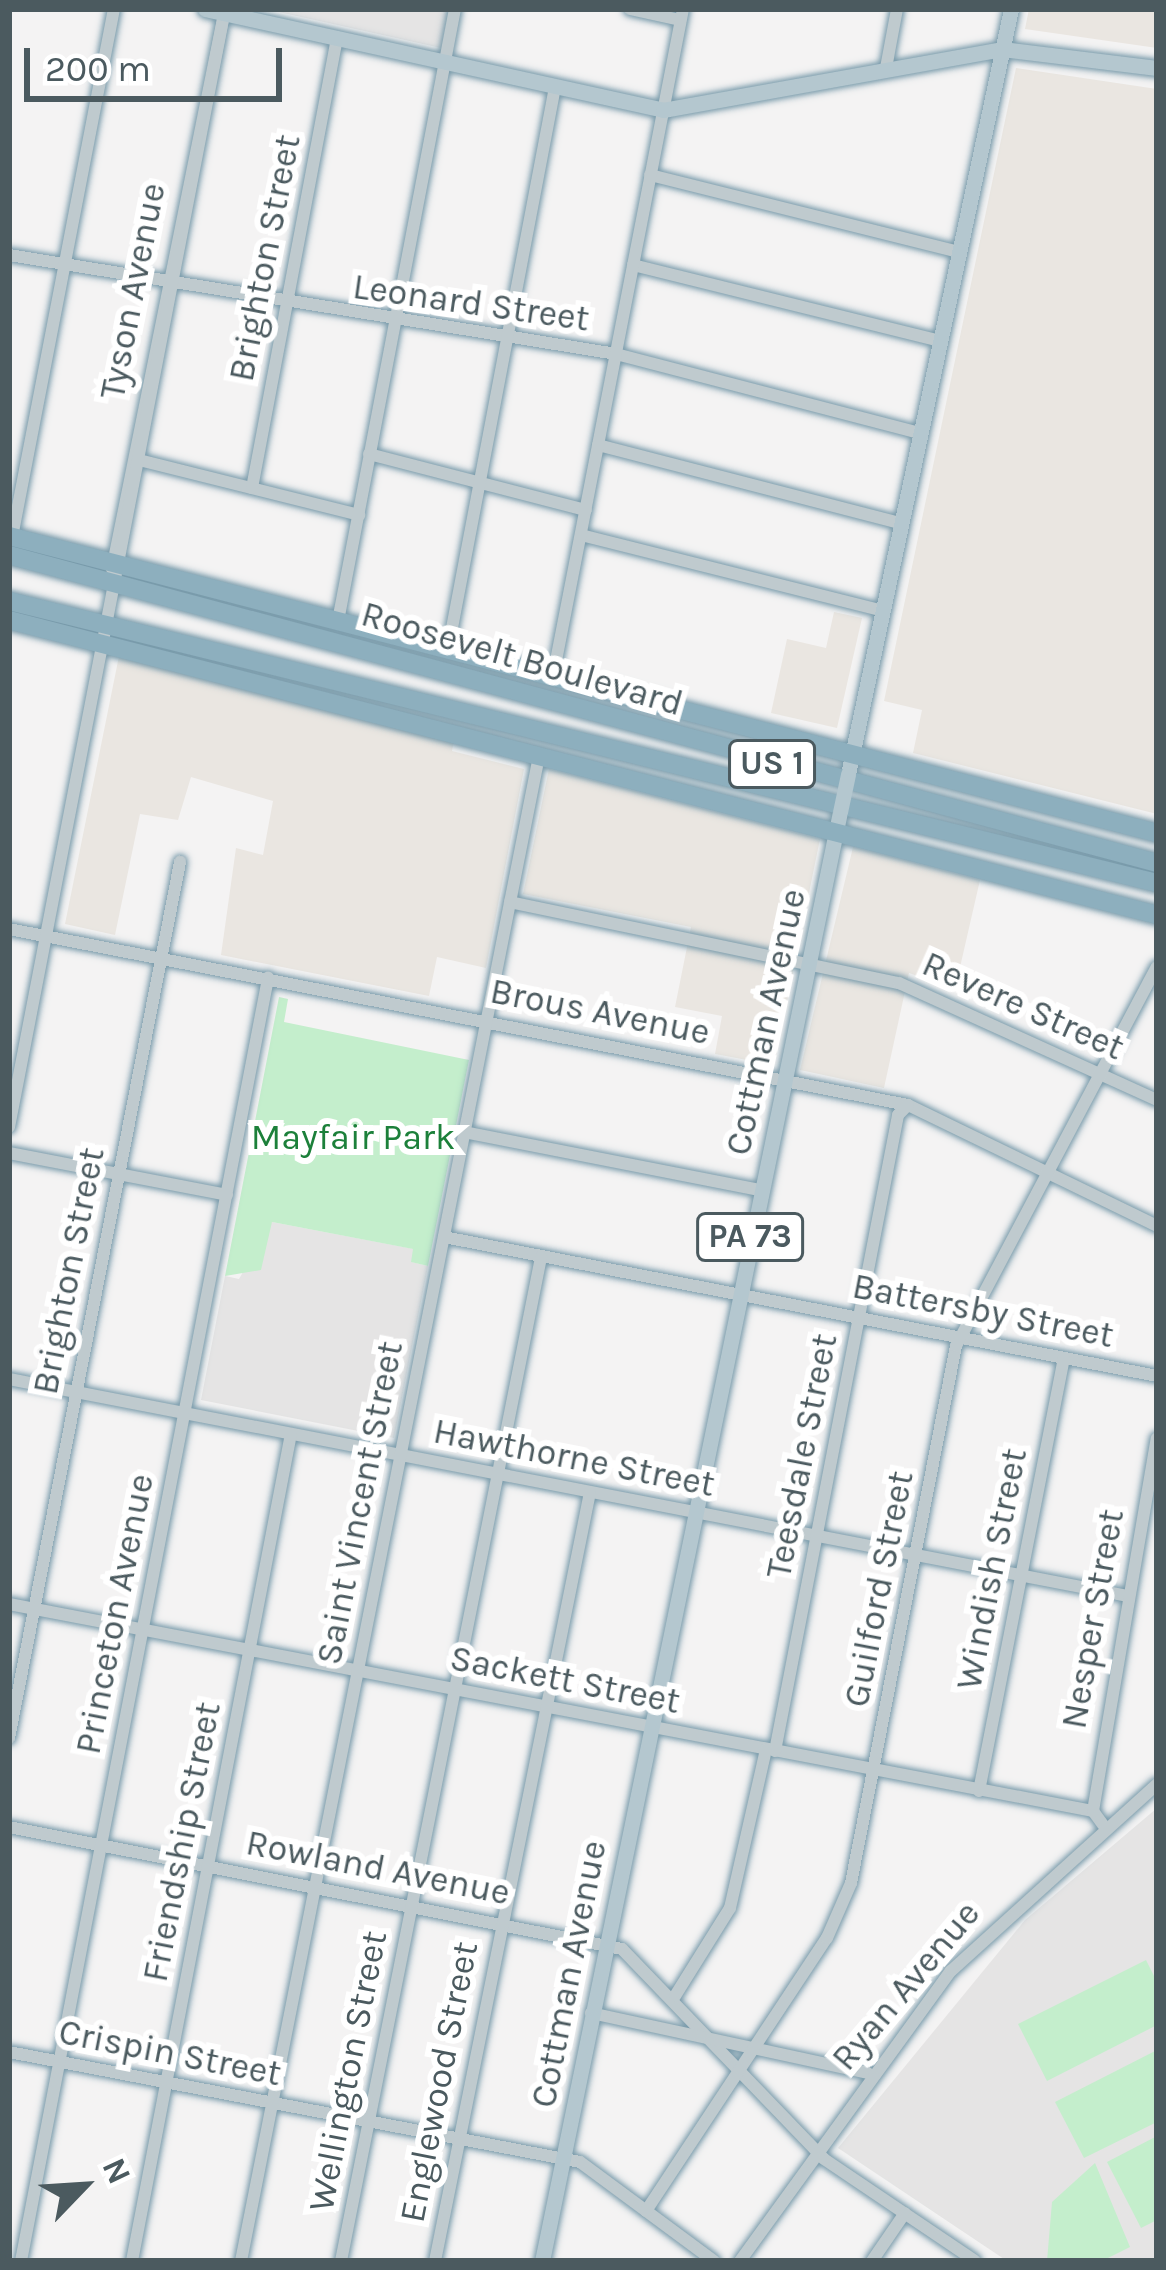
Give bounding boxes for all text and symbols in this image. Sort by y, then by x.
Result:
scale bar [30,24,288,98]
text: 200 m [45,48,151,90]
street label: Brighton Street [220,131,310,385]
street label: Tyson Avenue [91,179,175,403]
street label: Leonard Street [350,265,592,341]
street label: Roosevelt Boulevard [356,592,688,726]
road number: US 1 [727,737,817,791]
street label: Cottman Avenue [717,885,815,1159]
street label: Revere Street [916,942,1130,1070]
street label: Brous Avenue [487,970,713,1054]
park label: Mayfair Park [251,1116,455,1160]
street label: Brighton Street [24,1144,114,1398]
road number: PA 73 [696,1210,804,1264]
street label: Battersby Street [849,1265,1117,1357]
street label: Teesdale Street [757,1330,847,1582]
street label: Saint Vincent Street [307,1338,413,1668]
street label: Hawthorne Street [430,1410,718,1506]
street label: Windish Street [947,1445,1037,1693]
street label: Guilford Street [835,1467,923,1711]
street label: Princeton Avenue [67,1470,163,1758]
street label: Nesper Street [1052,1506,1134,1732]
street label: Sackett Street [446,1637,684,1723]
street label: Friendship Street [134,1699,230,1985]
street label: Rowland Avenue [242,1821,514,1915]
street label: Cottman Avenue [522,1837,616,2111]
street label: Ryan Avenue [823,1893,989,2079]
street label: Wellington Street [300,1927,396,2215]
street label: Englewood Street [391,1938,487,2226]
street label: Crispin Street [55,2010,285,2096]
north arrow [24,2126,144,2246]
text: N [94,2152,139,2190]

